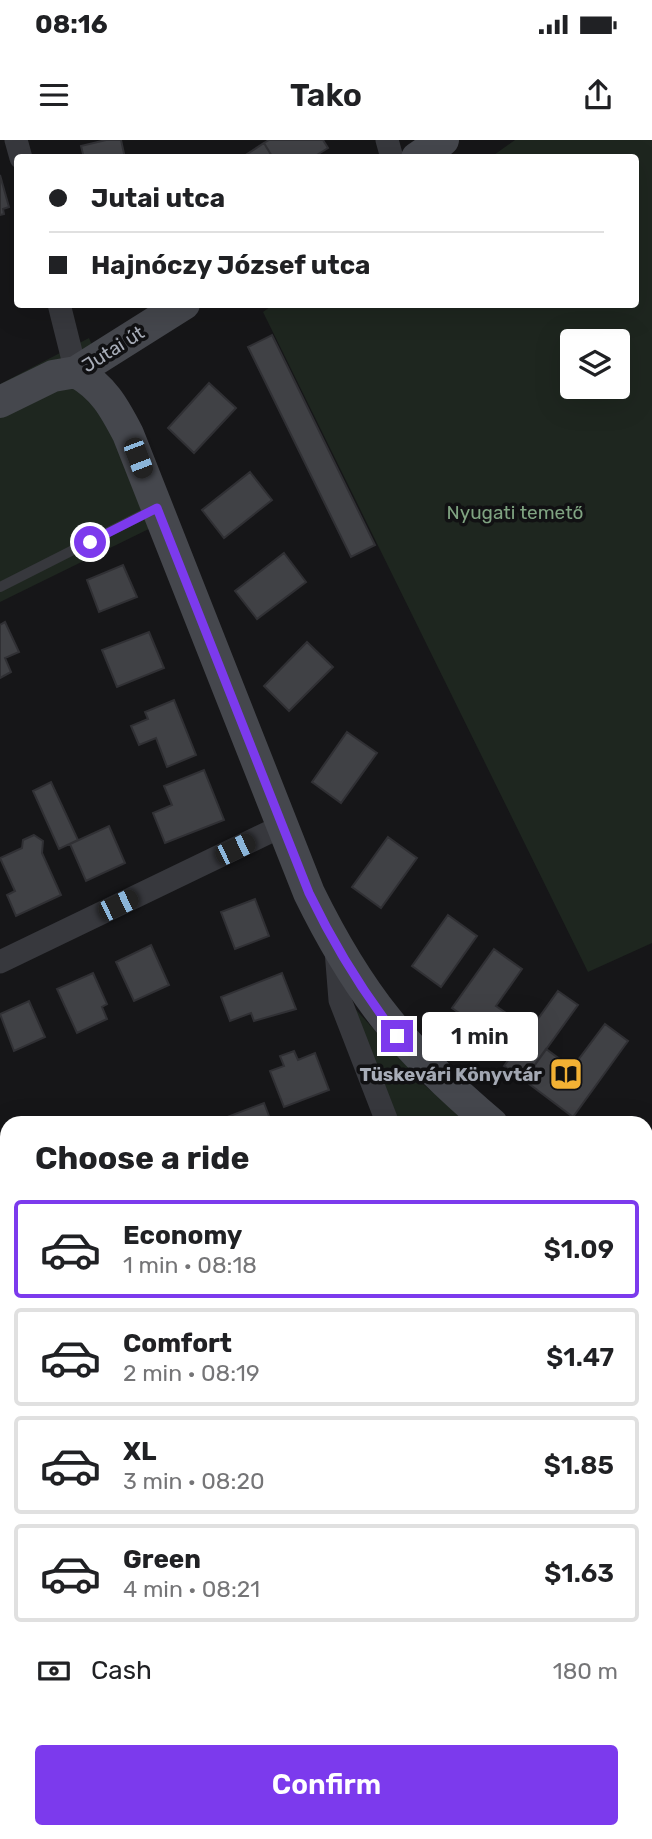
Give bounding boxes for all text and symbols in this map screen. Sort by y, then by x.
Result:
text: 08:16 [35,9,108,40]
icon: menu [35,76,73,114]
text: Tako [290,76,362,114]
icon: share [579,76,617,114]
text: Jutai utca [91,183,225,214]
text: Hajnóczy József utca [91,250,370,281]
street label: Jutai út [77,321,149,377]
map controls [560,329,630,399]
button: layers [560,329,630,399]
car [121,435,156,481]
park label: Nyugati temető [446,501,584,524]
route start [74,526,106,558]
car [212,830,259,868]
car [95,886,142,924]
callout: 1 min [422,1012,537,1060]
route end [381,1020,413,1052]
text: 1 min [451,1022,509,1050]
library icon: Tüskevári Könyvtár [547,1055,585,1093]
place label: Tüskevári Könyvtár [360,1063,542,1086]
text: Choose a ride [35,1139,249,1177]
icon: car [39,1218,102,1281]
text: Economy [123,1220,242,1251]
text: $1.09 [544,1234,614,1265]
text: 1 min · 08:18 [123,1251,257,1279]
icon: car [39,1326,102,1389]
text: Comfort [123,1328,232,1359]
text: $1.47 [546,1342,614,1373]
text: 2 min · 08:19 [123,1359,260,1387]
icon: car [39,1434,102,1497]
text: XL [123,1436,156,1467]
text: $1.85 [544,1450,614,1481]
text: 3 min · 08:20 [123,1467,265,1495]
icon: car [39,1542,102,1605]
text: Green [123,1544,201,1575]
text: $1.63 [544,1558,614,1589]
text: 4 min · 08:21 [123,1575,260,1603]
icon: cash [35,1652,73,1690]
text: Cash [91,1655,152,1686]
text: 180 m [553,1657,618,1685]
button: Confirm [35,1745,618,1825]

